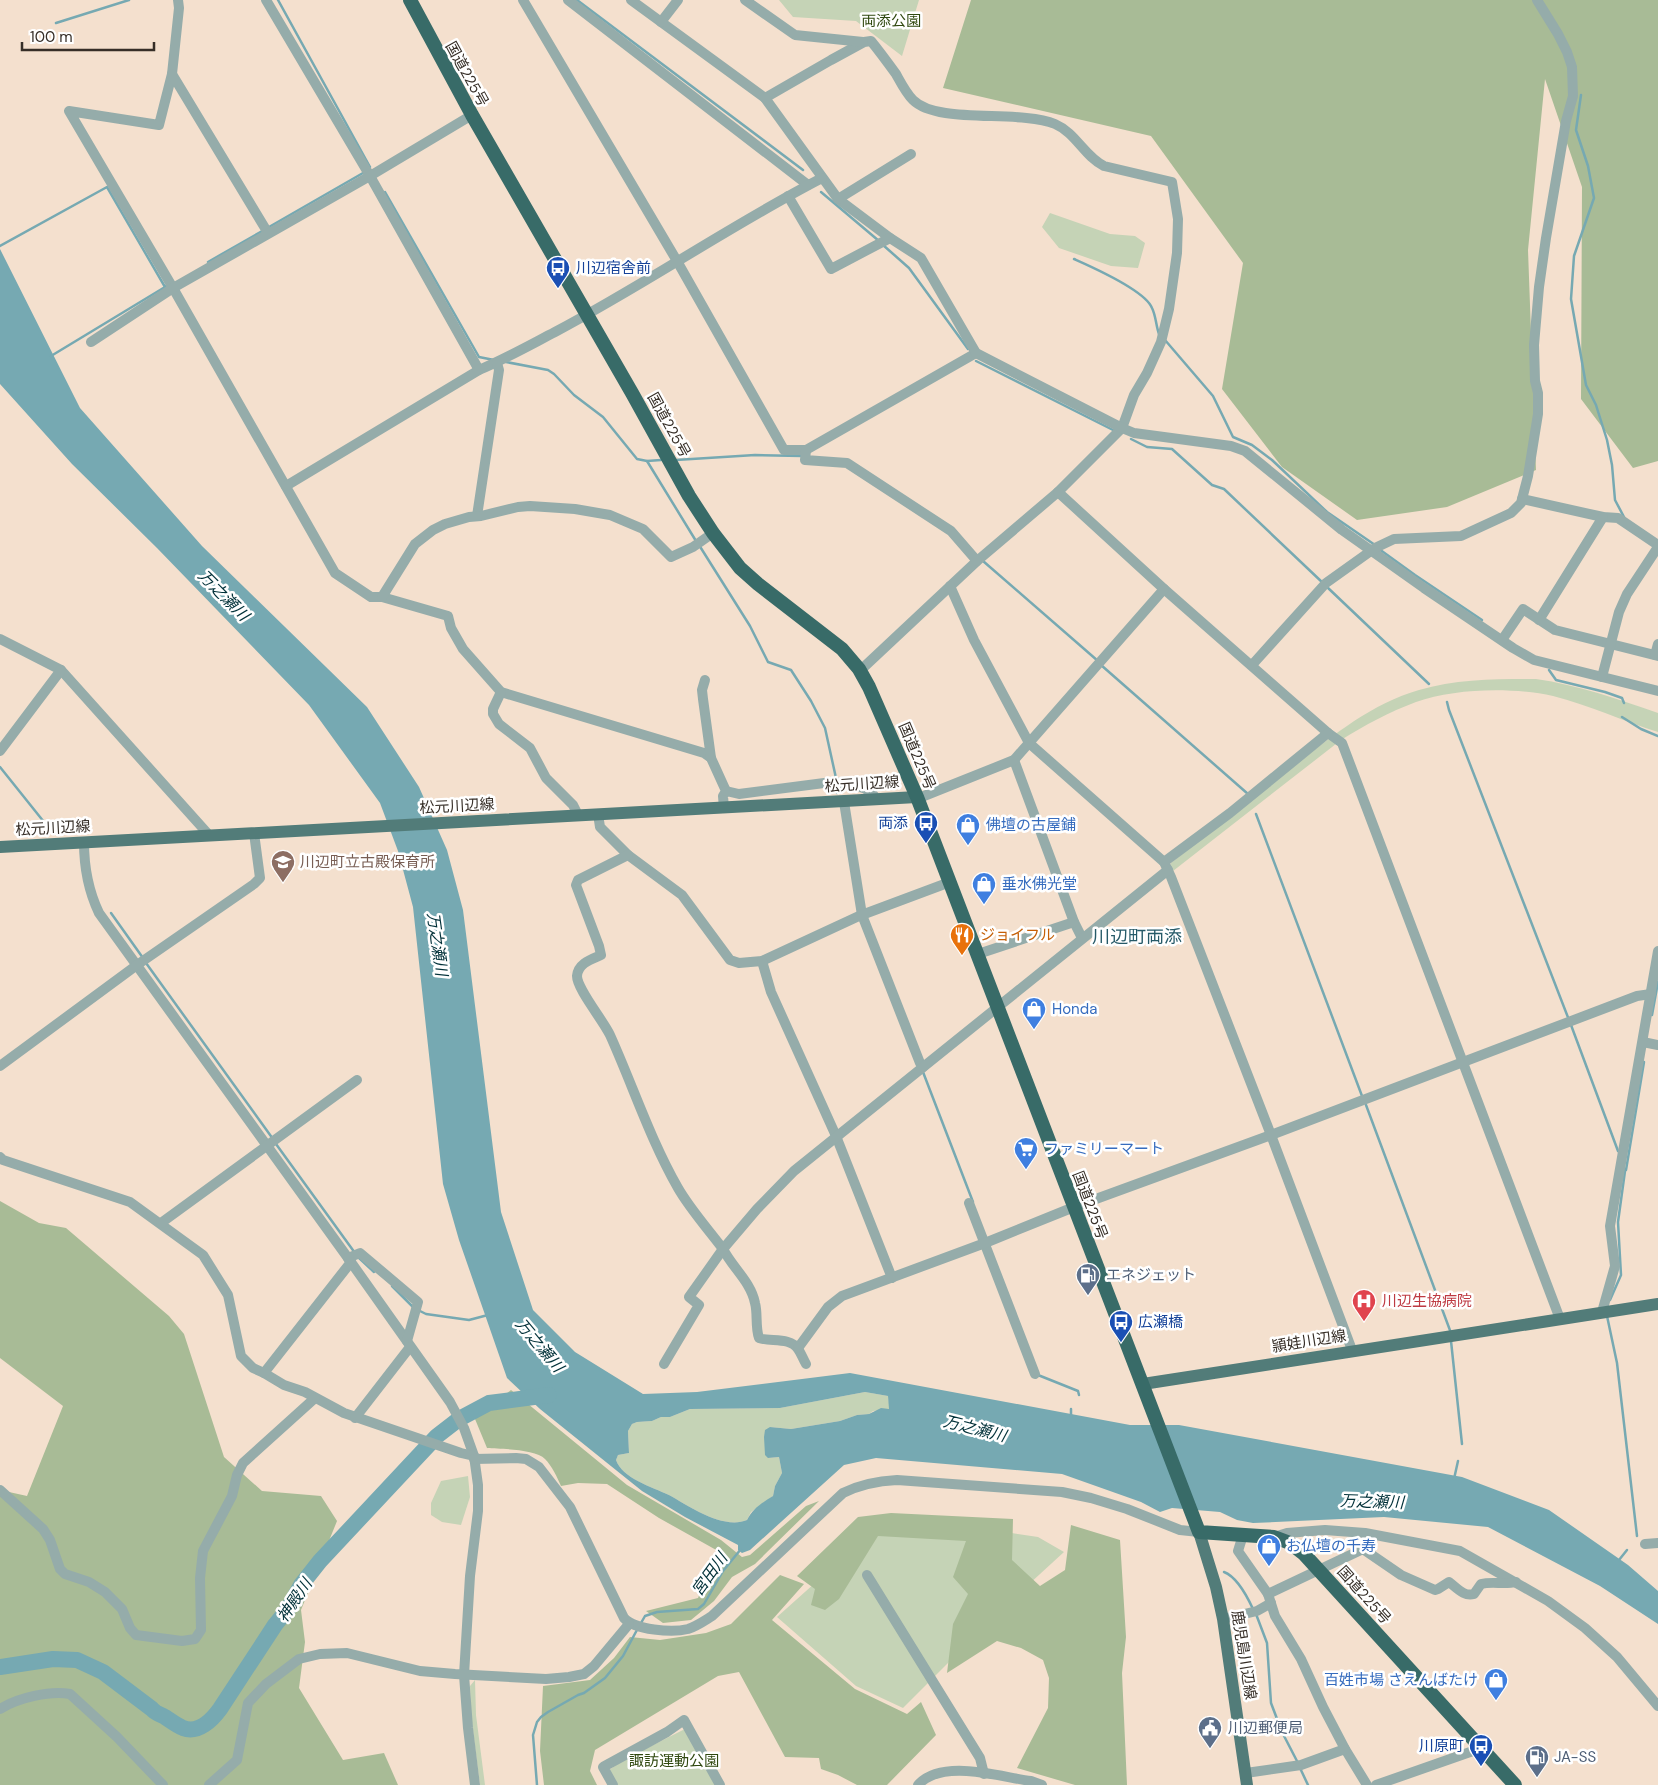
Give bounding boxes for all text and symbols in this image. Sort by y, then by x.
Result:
park label: 両添公園 [861,11,921,31]
scale bar [22,20,155,52]
text: 100 m [30,27,73,47]
street label: 国道225号 [441,38,493,110]
bus stop icon: 川辺宿舎前 [545,255,571,289]
place label: 川辺宿舎前 [576,258,651,278]
street label: 国道225号 [643,389,695,461]
water label: 万之瀬川 [194,565,255,627]
street label: 国道225号 [894,719,940,793]
street label: 松元川辺線 [824,771,900,797]
street label: 松元川辺線 [419,794,495,818]
bus stop icon: 両添 [913,810,939,844]
shop icon: 佛壇の古屋鋪 [955,812,981,846]
place label: 両添 [878,813,908,833]
place label: 佛壇の古屋鋪 [986,815,1076,835]
street label: 松元川辺線 [15,816,91,840]
school or university icon: 川辺町立古殿保育所 [270,849,296,883]
place label: 川辺町立古殿保育所 [300,852,435,872]
shop icon: 垂水佛光堂 [971,871,997,905]
place label: 垂水佛光堂 [1002,874,1077,894]
water label: 万之瀬川 [423,911,453,979]
restaurant icon: ジョイフル [949,922,975,956]
place label: ジョイフル [980,925,1055,945]
district label: 川辺町両添 [1092,925,1182,949]
shop icon: Honda [1021,996,1047,1030]
place label: Honda [1052,999,1097,1019]
supermarket icon: ファミリーマート [1013,1136,1039,1170]
place label: ファミリーマート [1044,1139,1164,1159]
street label: 国道225号 [1068,1168,1112,1242]
fuel station icon: エネジェット [1075,1262,1101,1296]
place label: エネジェット [1106,1265,1196,1285]
hospital icon: 川辺生協病院 [1351,1288,1377,1322]
place label: 川辺生協病院 [1382,1291,1472,1311]
bus stop icon: 広瀬橋 [1108,1309,1134,1343]
place label: 広瀬橋 [1138,1312,1183,1332]
water label: 万之瀬川 [511,1314,570,1378]
street label: 頴娃川辺線 [1270,1325,1348,1357]
water label: 万之瀬川 [941,1411,1010,1447]
water label: 万之瀬川 [1340,1490,1406,1513]
shop icon: お仏壇の千寿 [1256,1533,1282,1567]
place label: お仏壇の千寿 [1286,1536,1376,1556]
water label: 宮田川 [687,1547,733,1600]
street label: 国道225号 [1333,1562,1395,1628]
water label: 神殿川 [272,1573,318,1626]
street label: 鹿児島川辺線 [1227,1609,1261,1701]
shop icon: 百姓市場 さえんばたけ [1483,1667,1509,1701]
place label: 百姓市場 さえんばたけ [1324,1670,1478,1690]
public building icon: 川辺郵便局 [1197,1715,1223,1749]
place label: 川辺郵便局 [1228,1718,1303,1738]
bus stop icon: 川原町 [1468,1733,1494,1767]
place label: 川原町 [1419,1736,1464,1756]
fuel station icon: JA-SS [1524,1744,1550,1778]
place label: JA-SS [1554,1747,1596,1767]
park label: 諏訪運動公園 [629,1751,719,1771]

